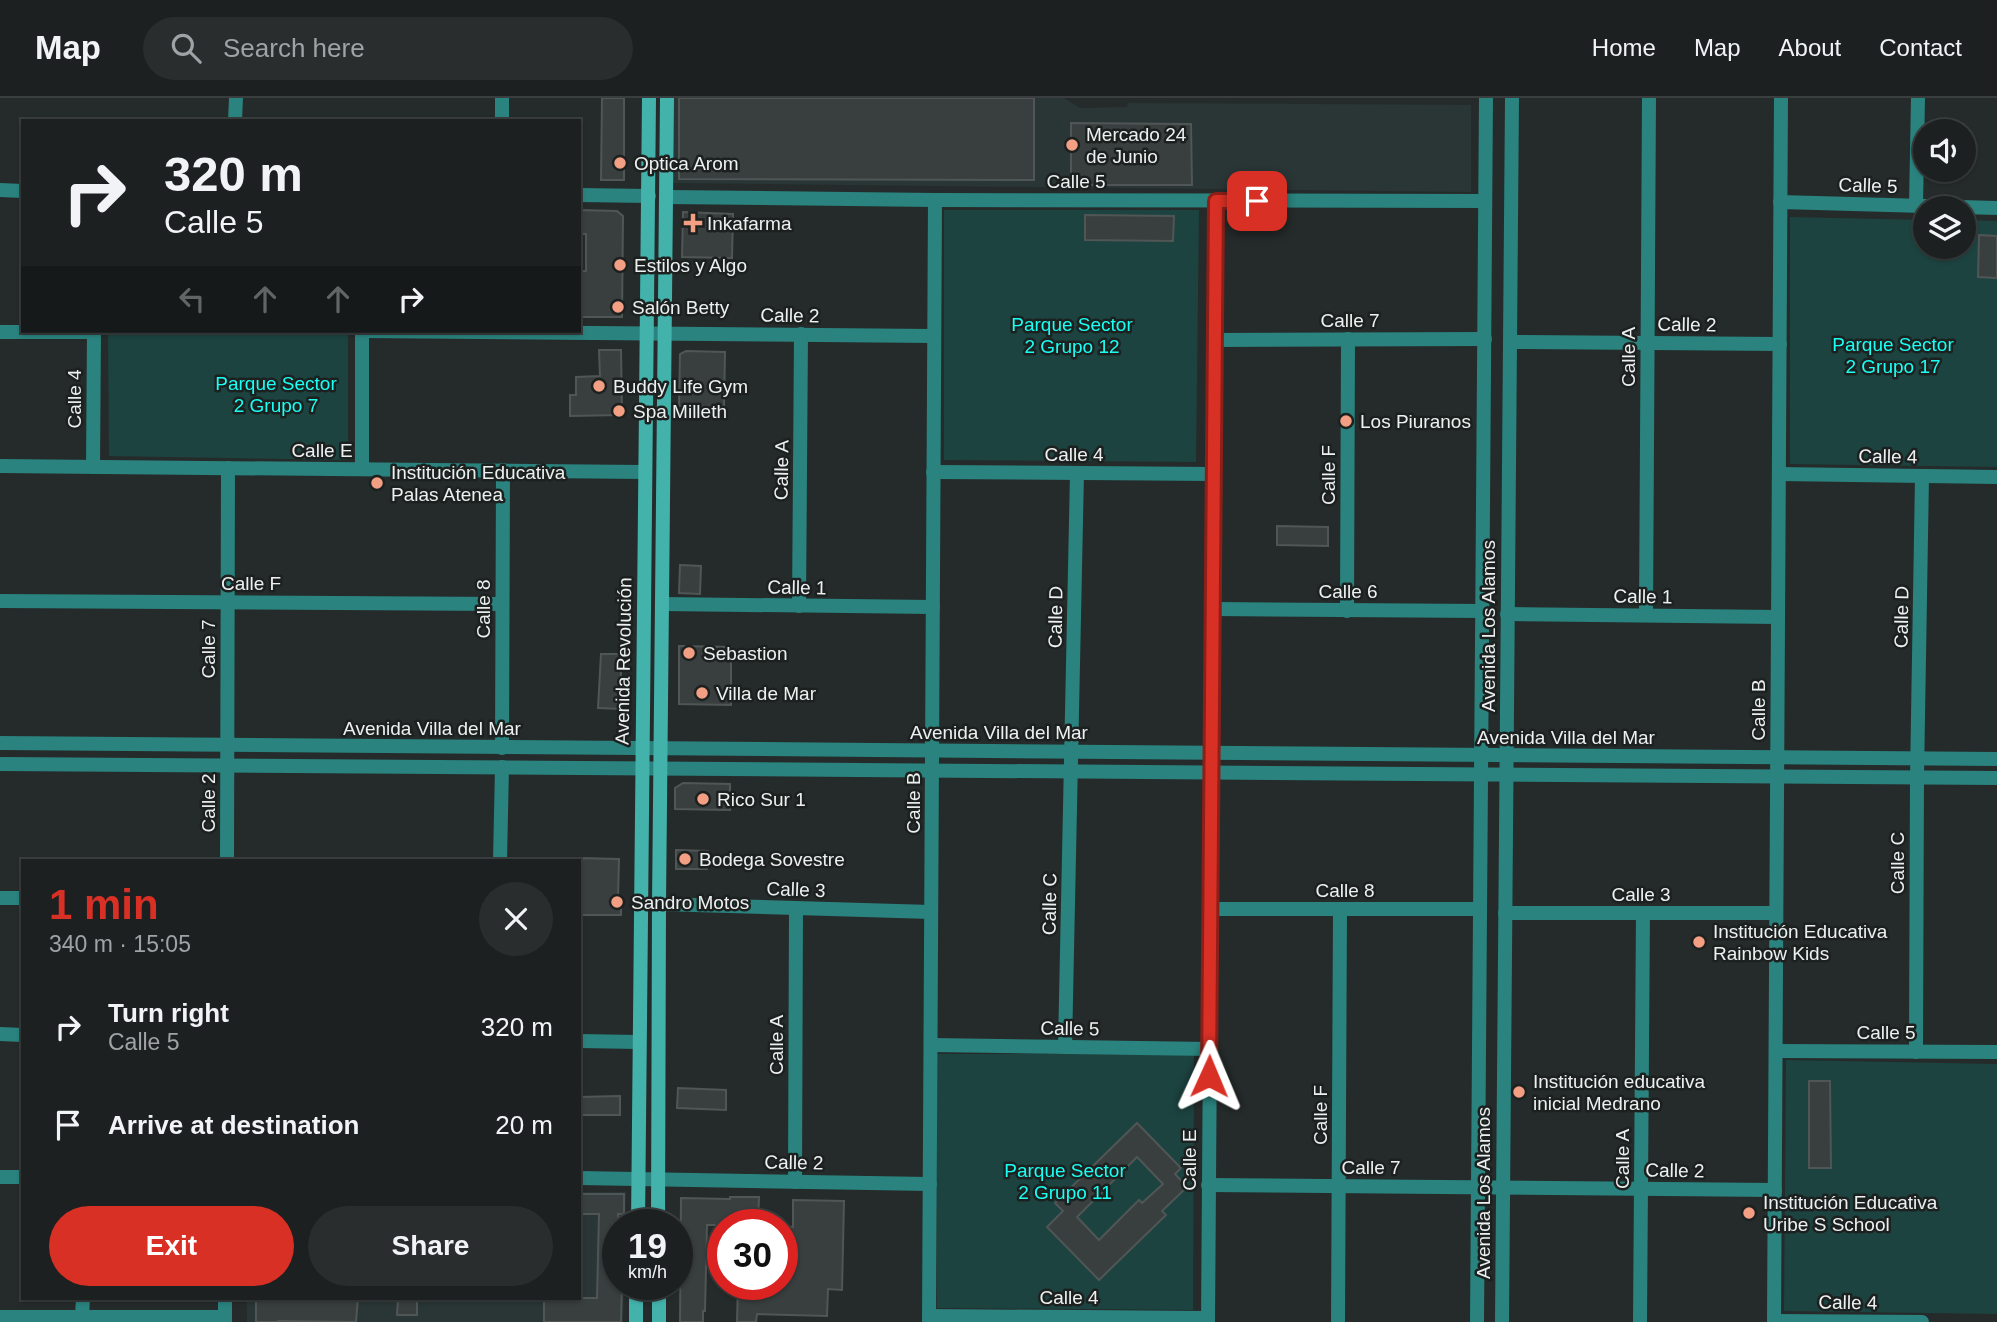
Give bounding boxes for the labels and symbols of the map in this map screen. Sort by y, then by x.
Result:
place label: Mercado 24 de Junio [1086,124,1187,167]
marker: Mercado 24 de Junio [1064,137,1080,153]
place label: Optica Arom [634,153,739,174]
marker: Optica Arom [612,155,628,171]
street label: Calle 5 [1046,171,1106,192]
pin [1227,171,1287,231]
street label: Calle 5 [1838,174,1898,197]
place label: Inkafarma [707,213,792,234]
marker: Inkafarma [685,215,701,231]
place label: Estilos y Algo [634,255,747,276]
marker: Estilos y Algo [612,257,628,273]
place label: Salón Betty [632,297,730,318]
marker: Salón Betty [610,299,626,315]
street label: Calle 2 [760,304,820,327]
street label: Calle 7 [1320,310,1380,331]
street label: Calle 2 [1657,313,1717,336]
park label: Parque Sector 2 Grupo 12 [1011,314,1133,357]
street label: Calle A [1618,327,1639,387]
park label: Parque Sector 2 Grupo 17 [1832,334,1954,377]
street label: Calle 4 [64,369,85,429]
park label: Parque Sector 2 Grupo 7 [215,373,337,416]
place label: Buddy Life Gym [613,376,748,397]
marker: Buddy Life Gym [591,378,607,394]
place label: Spa Milleth [633,401,727,422]
marker: Spa Milleth [611,403,627,419]
place label: Los Piuranos [1360,411,1471,432]
marker: Los Piuranos [1338,413,1354,429]
street label: Calle A [770,439,793,500]
street label: Calle E [291,440,353,461]
street label: Calle 4 [1044,444,1104,465]
street label: Calle F [1318,445,1339,505]
street label: Calle 4 [1858,445,1918,468]
place label: Institución Educativa Palas Atenea [391,462,566,505]
marker: Institución Educativa Palas Atenea [369,475,385,491]
street label: Avenida Los Alamos [1478,540,1499,712]
street label: Calle F [221,573,281,594]
street label: Calle 1 [767,576,827,599]
street label: Avenida Revolución [612,577,635,745]
street label: Calle 8 [473,579,494,639]
street label: Calle 6 [1318,581,1378,602]
street label: Calle 1 [1613,585,1673,608]
street label: Calle D [1044,586,1067,648]
street label: Calle D [1890,586,1913,648]
street label: Calle 7 [198,619,219,679]
place label: Sebastion [703,643,788,664]
marker: Sebastion [681,645,697,661]
street label: Calle B [1748,679,1769,741]
place label: Villa de Mar [716,683,817,704]
marker: Villa de Mar [694,685,710,701]
street label: Avenida Villa del Mar [343,718,522,739]
street label: Avenida Villa del Mar [910,722,1089,743]
street label: Avenida Villa del Mar [1477,727,1656,748]
street label: Calle B [903,772,924,834]
street label: Calle 2 [198,773,219,833]
place label: Rico Sur 1 [717,789,806,810]
marker: Rico Sur 1 [695,791,711,807]
street label: Calle C [1887,832,1908,894]
place label: Bodega Sovestre [699,849,845,870]
marker: Bodega Sovestre [677,851,693,867]
street label: Calle C [1038,873,1061,935]
street label: Calle 3 [766,878,826,901]
street label: Calle 8 [1315,880,1375,901]
street label: Calle 3 [1611,884,1671,905]
place label: Sandro Motos [631,892,749,913]
marker: Sandro Motos [609,894,625,910]
place label: Institución Educativa Rainbow Kids [1713,921,1888,964]
marker: Institución Educativa Rainbow Kids [1691,934,1707,950]
street label: Calle A [766,1015,787,1075]
street label: Calle 5 [1040,1017,1100,1040]
street label: Calle 5 [1856,1022,1916,1043]
position arrow [1172,1039,1246,1113]
place label: Institución educativa inicial Medrano [1533,1071,1706,1114]
marker: Institución educativa inicial Medrano [1511,1084,1527,1100]
street label: Calle F [1310,1085,1331,1145]
street label: Avenida Los Alamos [1473,1107,1494,1279]
street label: Calle E [1179,1129,1200,1191]
street label: Calle A [1612,1129,1633,1189]
street label: Calle 2 [764,1151,824,1174]
street label: Calle 7 [1341,1157,1401,1178]
street label: Calle 2 [1645,1159,1705,1182]
park label: Parque Sector 2 Grupo 11 [1004,1160,1126,1203]
place label: Institución Educativa Uribe S School [1763,1192,1938,1235]
marker: Institución Educativa Uribe S School [1741,1205,1757,1221]
speed limit sign: 30 [707,1209,798,1300]
street label: Calle 4 [1039,1287,1099,1308]
street label: Calle 4 [1818,1291,1878,1314]

